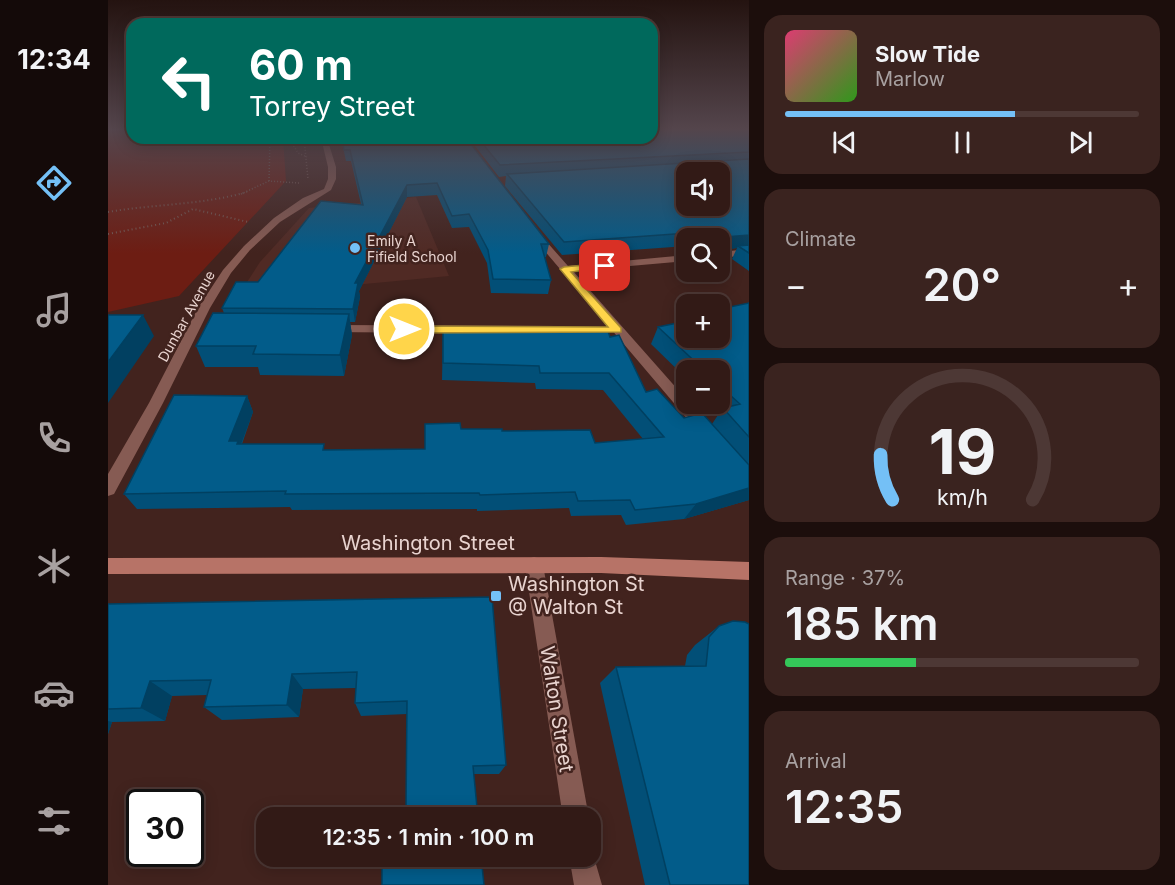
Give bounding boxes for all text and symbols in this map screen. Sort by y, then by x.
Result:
text: 60 m [249,39,353,90]
text: Slow Tide [875,41,980,67]
icon: left [150,42,228,120]
text: 12:34 [17,43,91,76]
text: Marlow [875,67,945,91]
text: Torrey Street [249,90,415,123]
icon: previous [828,126,861,159]
icon: pause [946,126,979,159]
icon: next [1064,126,1097,159]
icon: directions [33,162,75,204]
map controls [676,162,730,414]
button: sound [676,162,730,216]
text: Climate [785,227,856,251]
button: search [676,228,730,282]
place label: Emily A Fifield School [367,232,457,265]
pin [579,240,630,291]
marker: Emily A Fifield School [348,241,362,255]
icon: arrive [588,249,621,282]
text: 20° [923,257,1001,312]
text: − [785,265,807,305]
text: + [1117,265,1139,305]
street label: Dunbar Avenue [154,267,218,365]
icon: music [33,289,75,331]
button: + [676,294,730,348]
position arrow [372,297,436,361]
button: − [676,360,730,414]
text: 19 [928,414,996,489]
icon: phone [33,417,75,459]
text: km/h [937,484,987,510]
street label: Washington Street [341,531,515,555]
icon: climate [33,545,75,587]
text: Range · 37% [785,566,905,590]
place label: Washington St @ Walton St [508,572,645,619]
marker: Washington St @ Walton St [489,589,503,603]
text: 185 km [785,596,939,651]
street label: Walton Street [535,644,579,774]
icon: car [33,672,75,714]
text: Arrival [785,749,847,773]
text: 12:35 [785,779,903,834]
speed limit sign: 30 [126,789,204,867]
icon: filters [33,800,75,842]
text: 12:35 · 1 min · 100 m [323,824,534,850]

